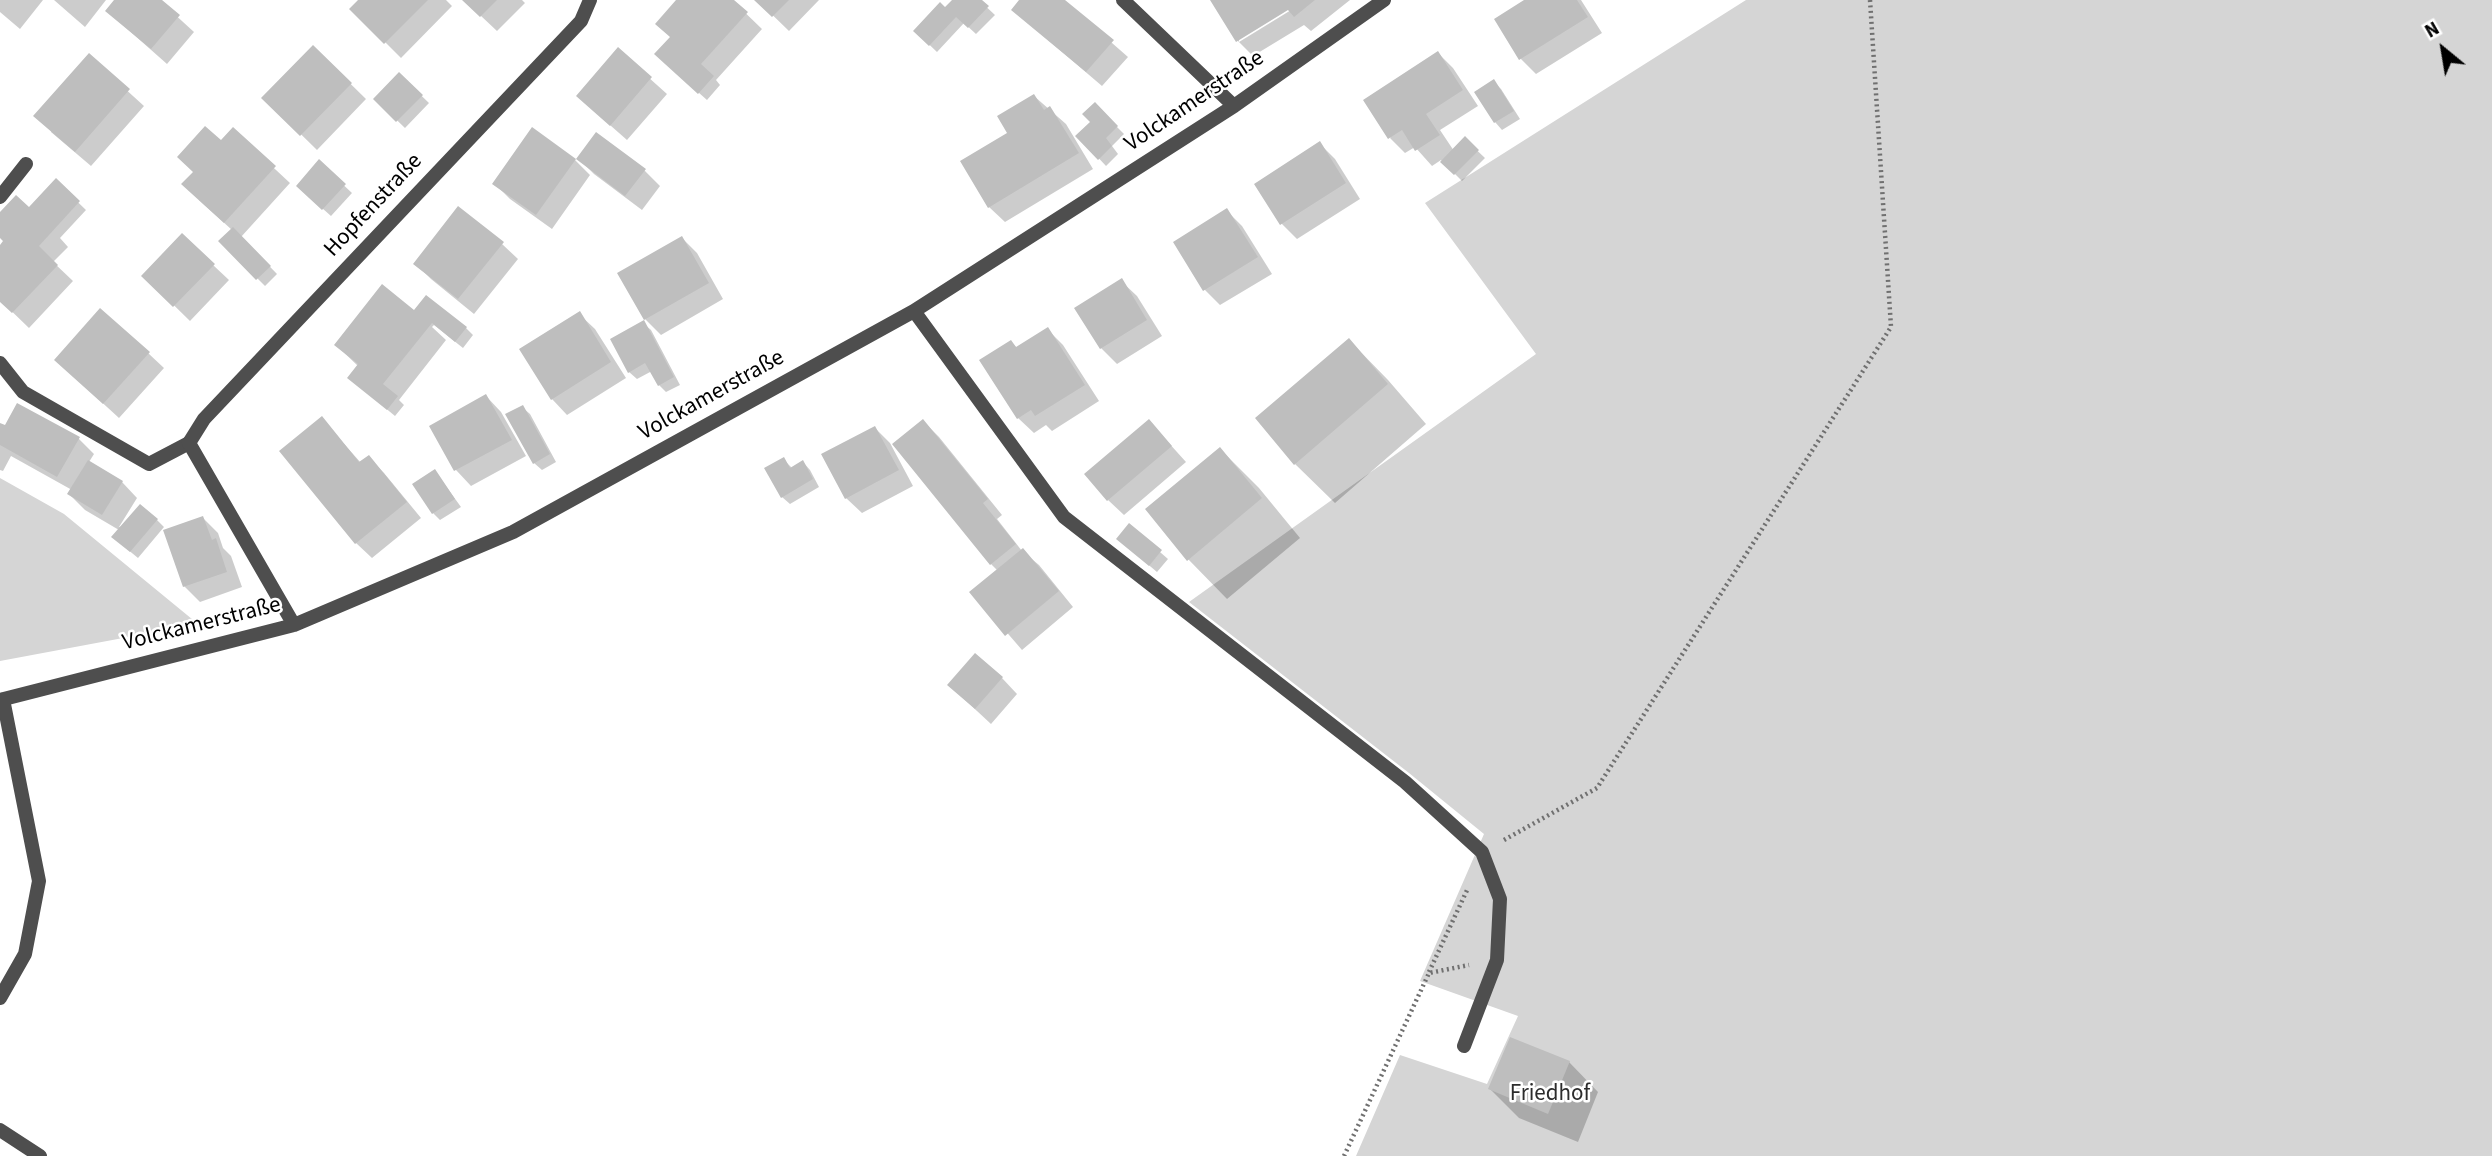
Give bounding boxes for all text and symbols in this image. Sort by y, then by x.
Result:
north arrow [2408,14,2478,84]
text: N [2420,16,2444,45]
street label: Volckamerstraße [1120,45,1270,159]
street label: Hopfenstraße [319,149,429,263]
street label: Volckamerstraße [634,345,790,447]
street label: Volckamerstraße [120,592,284,658]
park label: Friedhof [1510,1081,1590,1109]

